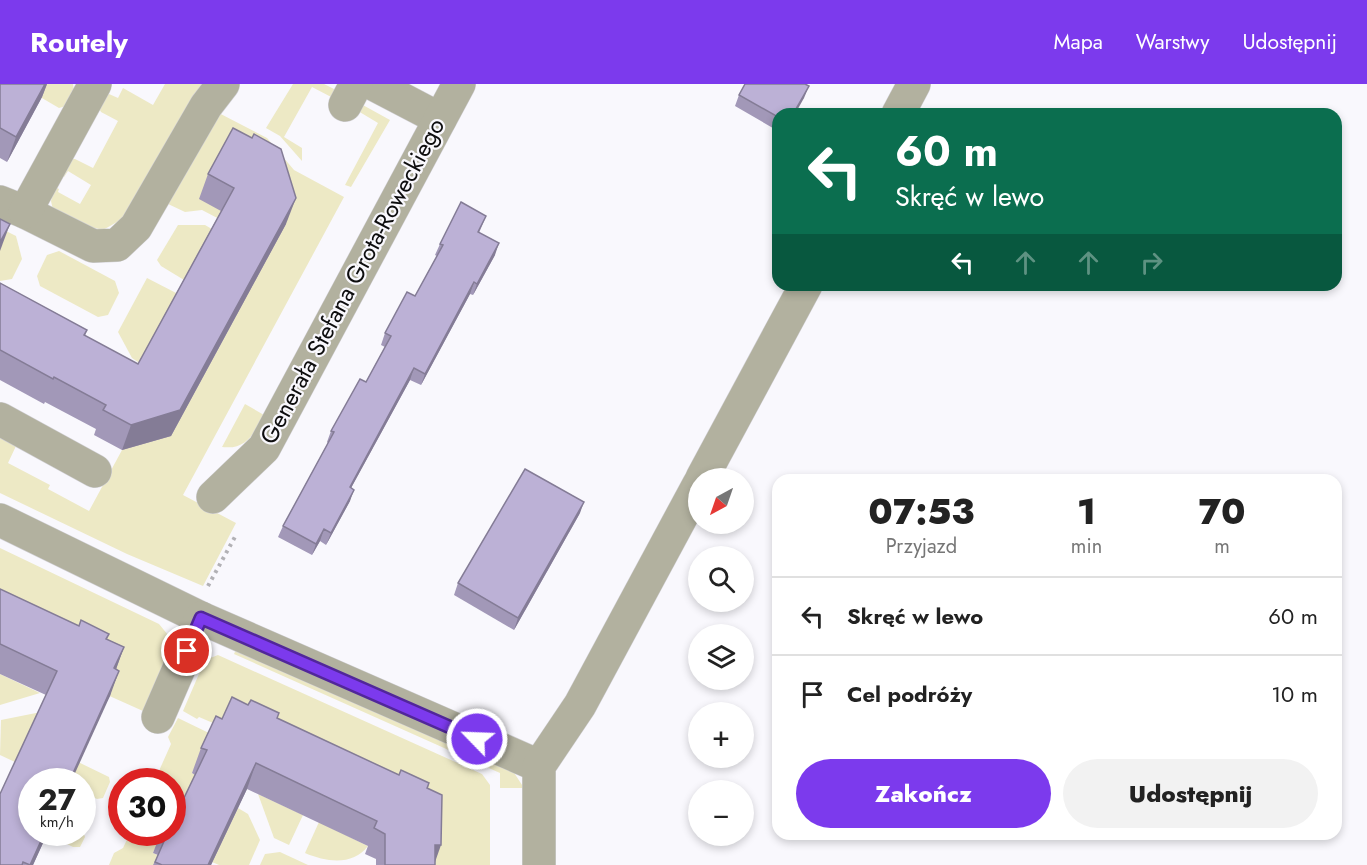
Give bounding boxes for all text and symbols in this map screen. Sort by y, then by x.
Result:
text: Routely [30,22,128,63]
text: Mapa [1054,27,1103,57]
text: Warstwy [1136,27,1209,57]
text: Udostępnij [1242,27,1337,57]
street label: Generała Stefana Grota-Roweckiego [251,112,453,450]
text: 60 m [895,121,998,182]
icon: left [796,132,874,210]
text: Skręć w lewo [895,177,1044,216]
icon: left [946,246,979,279]
icon: ahead [1009,246,1042,279]
icon: ahead [1072,246,1105,279]
icon: right [1135,246,1168,279]
north arrow [688,468,754,534]
map controls [688,468,754,846]
text: 07:53 [868,485,975,537]
text: 1 [1077,485,1096,537]
text: 70 [1199,485,1246,537]
text: Przyjazd [886,532,957,561]
text: min [1071,532,1102,561]
text: m [1214,532,1230,561]
button: search [688,546,754,612]
icon: left [796,600,829,633]
text: Skręć w lewo [847,600,983,632]
text: 60 m [1268,600,1318,632]
button: layers [688,624,754,690]
pin [161,625,212,676]
icon: arrive [170,634,203,667]
icon: arrive [796,678,829,711]
text: Cel podróży [847,678,972,710]
text: 10 m [1271,678,1318,710]
button: + [688,702,754,768]
position arrow [445,707,509,771]
button: Zakończ [796,759,1051,828]
button: Udostępnij [1063,759,1318,828]
speed limit sign: 30 [108,768,186,846]
text: 27 [38,778,76,821]
button: − [688,780,754,846]
text: km/h [40,811,74,833]

